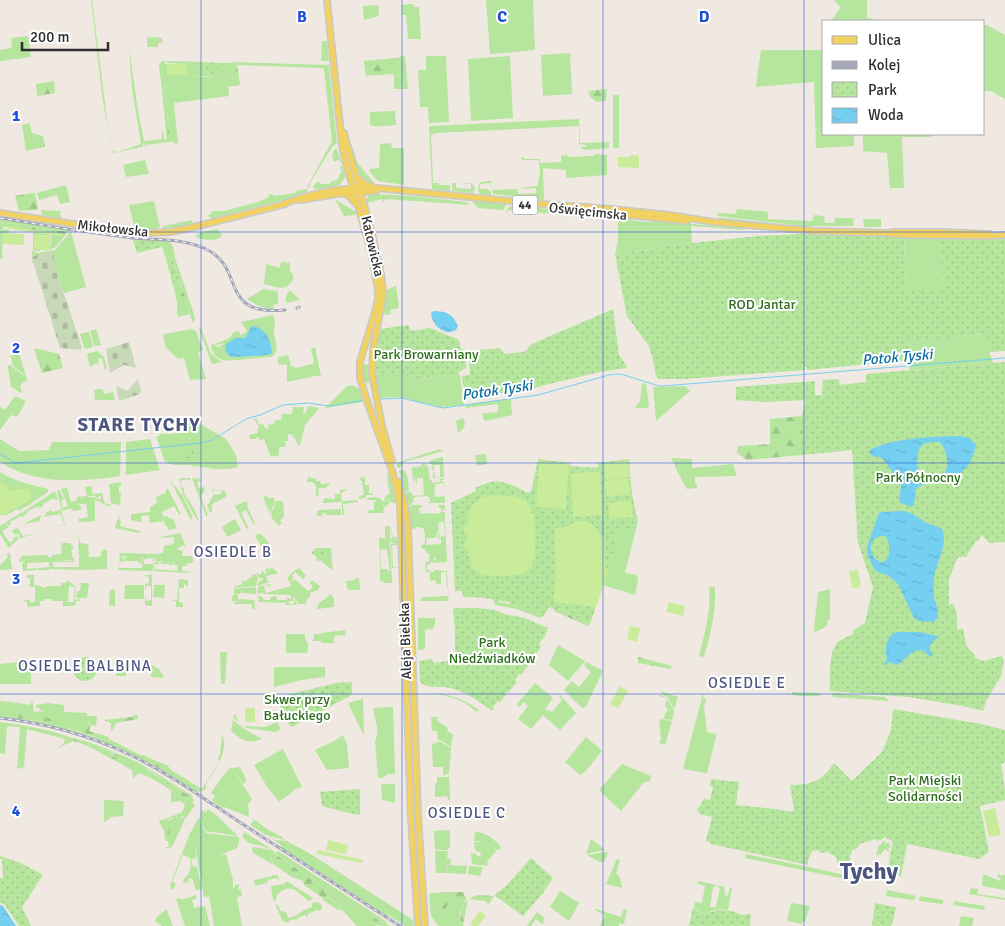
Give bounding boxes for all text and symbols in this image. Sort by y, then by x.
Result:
text: B [297,7,307,27]
text: C [497,7,507,27]
text: D [699,7,710,27]
scale bar [22,20,109,52]
legend [822,20,985,135]
text: 200 m [30,28,70,46]
text: Ulica [868,31,901,49]
text: Kolej [868,56,900,74]
text: Park [868,81,897,99]
text: 1 [12,106,21,126]
text: Woda [868,106,904,124]
road number: 44 [512,196,538,214]
street label: Oświęcimska [548,199,628,224]
street label: Katowicka [357,214,388,278]
street label: Mikołowska [77,216,149,241]
park label: ROD Jantar [728,296,797,313]
text: 2 [12,338,20,358]
water label: Potok Tyski [861,345,935,369]
park label: Park Browarniany [374,346,479,363]
water label: Potok Tyski [461,376,535,404]
district label: STARE TYCHY [77,413,201,437]
park label: Park Północny [876,469,961,486]
district label: OSIEDLE B [194,543,272,561]
text: 3 [12,569,20,589]
street label: Aleja Bielska [396,602,415,680]
park label: Park Niedźwiadków [449,634,535,667]
district label: OSIEDLE BALBINA [18,657,152,675]
district label: OSIEDLE E [708,674,786,692]
park label: Skwer przy Bałuckiego [264,691,330,724]
park label: Park Miejski Solidarności [888,772,962,805]
text: 4 [12,801,21,821]
district label: OSIEDLE C [428,804,506,822]
district label: Tychy [840,856,898,886]

